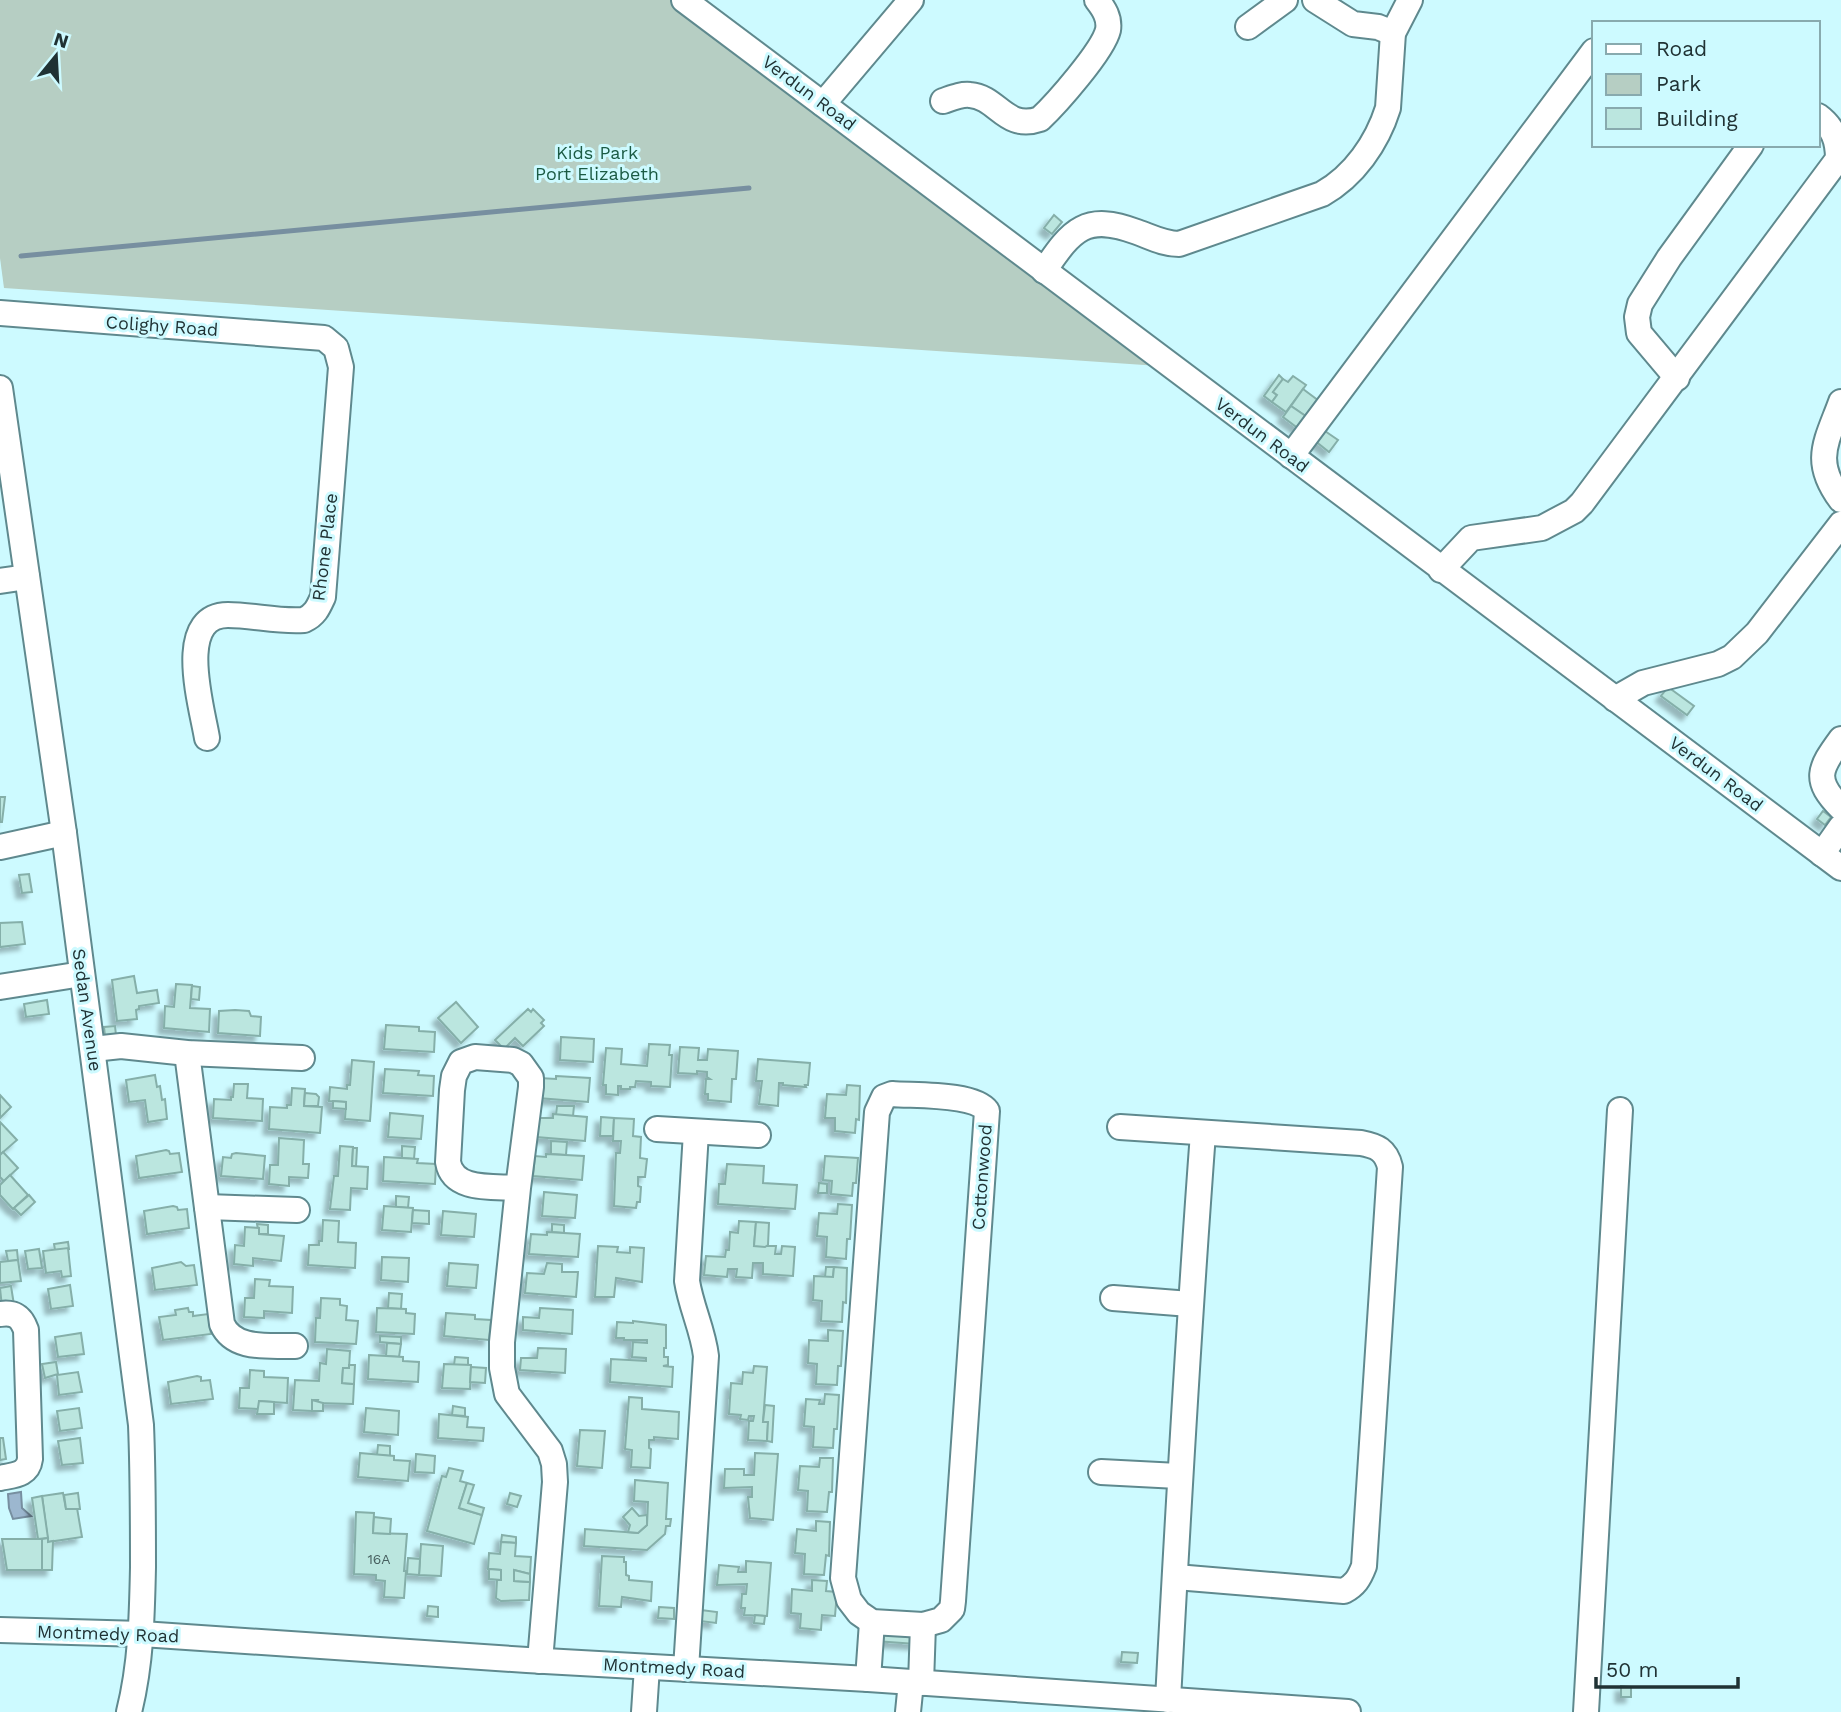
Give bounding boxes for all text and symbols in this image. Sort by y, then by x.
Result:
north arrow [21,21,91,91]
legend [1592,21,1820,147]
text: N [51,27,71,53]
text: Road [1656,36,1707,61]
street label: Verdun Road [758,51,860,135]
text: Park [1656,71,1701,96]
text: Building [1656,106,1738,131]
park label: Kids Park Port Elizabeth [535,142,659,184]
street label: Colighy Road [105,311,219,340]
street label: Verdun Road [1211,393,1313,477]
street label: Rhone Place [307,492,342,602]
street label: Verdun Road [1665,732,1767,816]
street label: Sedan Avenue [68,947,106,1073]
street label: Cottonwood [967,1123,996,1231]
house number: 16A [367,1551,391,1567]
street label: Montmedy Road [37,1621,180,1646]
scale bar [1596,1646,1738,1690]
street label: Montmedy Road [602,1653,746,1682]
text: 50 m [1606,1657,1658,1682]

